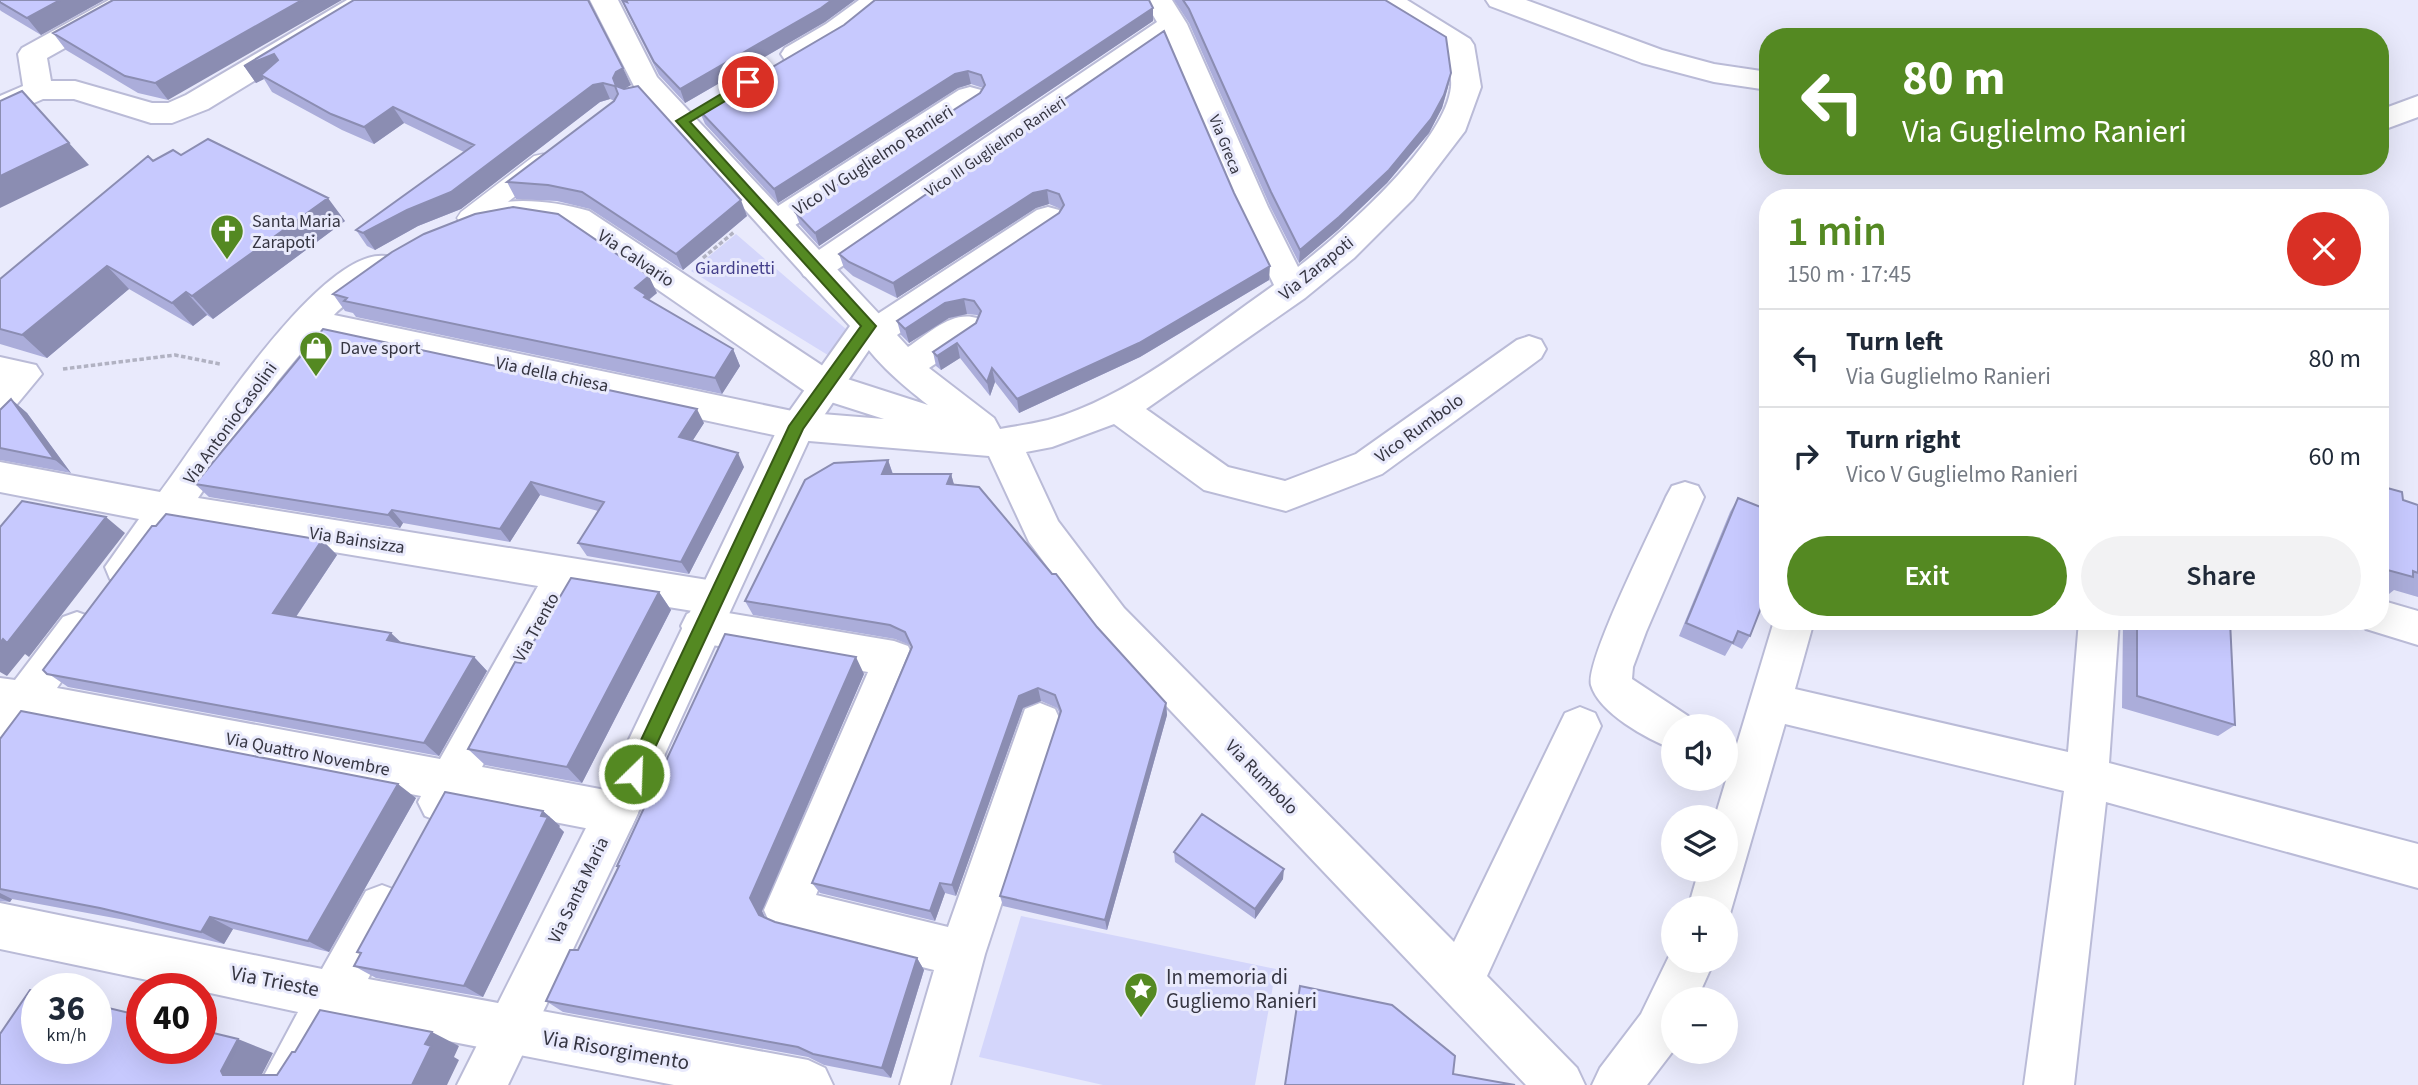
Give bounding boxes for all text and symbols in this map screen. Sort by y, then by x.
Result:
text: 80 m [1902,44,2006,114]
pin [718,52,778,112]
icon: left [1787,56,1878,147]
icon: arrive [729,63,767,101]
street label: Vico III Guglielmo Ranieri [921,91,1070,202]
street label: Vico IV Guglielmo Ranieri [788,99,958,222]
text: Via Guglielmo Ranieri [1902,109,2187,155]
street label: Via Greca [1203,112,1247,177]
text: 1 min [1787,202,1887,262]
place label: Santa Maria Zarapoti [252,209,341,255]
church icon: Santa Maria Zarapoti [208,212,246,261]
button: close [2287,212,2361,286]
street label: Via Calvario [592,223,679,293]
street label: Via Zarapoti [1274,230,1359,306]
park label: Giardinetti [695,256,775,281]
text: 150 m · 17:45 [1787,258,1911,291]
text: Turn left [1846,323,1943,360]
shop icon: Dave sport [297,329,335,378]
place label: Dave sport [340,336,421,361]
icon: left [1787,339,1825,377]
text: 80 m [2308,340,2361,377]
street label: Via della chiesa [493,350,611,399]
street label: Via AntonioCasolini [178,357,283,490]
text: Via Guglielmo Ranieri [1846,360,2051,393]
street label: Vico Rumbolo [1370,388,1469,469]
text: Turn right [1846,421,1961,458]
icon: right [1787,437,1825,475]
text: 60 m [2308,438,2361,475]
text: Vico V Guglielmo Ranieri [1846,458,2078,491]
street label: Via Bainsizza [307,521,406,560]
button: Exit [1787,536,2067,616]
button: Share [2081,536,2361,616]
street label: Via Trento [507,588,566,666]
map controls [1661,714,1738,1064]
button: sound [1661,714,1738,791]
street label: Via Quattro Novembre [224,726,392,783]
street label: Via Rumbolo [1220,734,1304,820]
position arrow [597,737,671,811]
button: layers [1661,805,1738,882]
street label: Via Santa Maria [542,833,615,947]
button: + [1661,896,1738,973]
street label: Via Trieste [228,958,322,1004]
place label: In memoria di Gugliemo Ranieri [1166,962,1317,1016]
place icon: In memoria di Gugliemo Ranieri [1122,970,1160,1019]
speed limit sign: 40 [126,973,217,1064]
text: 36 [48,984,85,1034]
button: − [1661,987,1738,1064]
street label: Via Risorgimento [540,1022,692,1078]
text: km/h [47,1023,86,1048]

